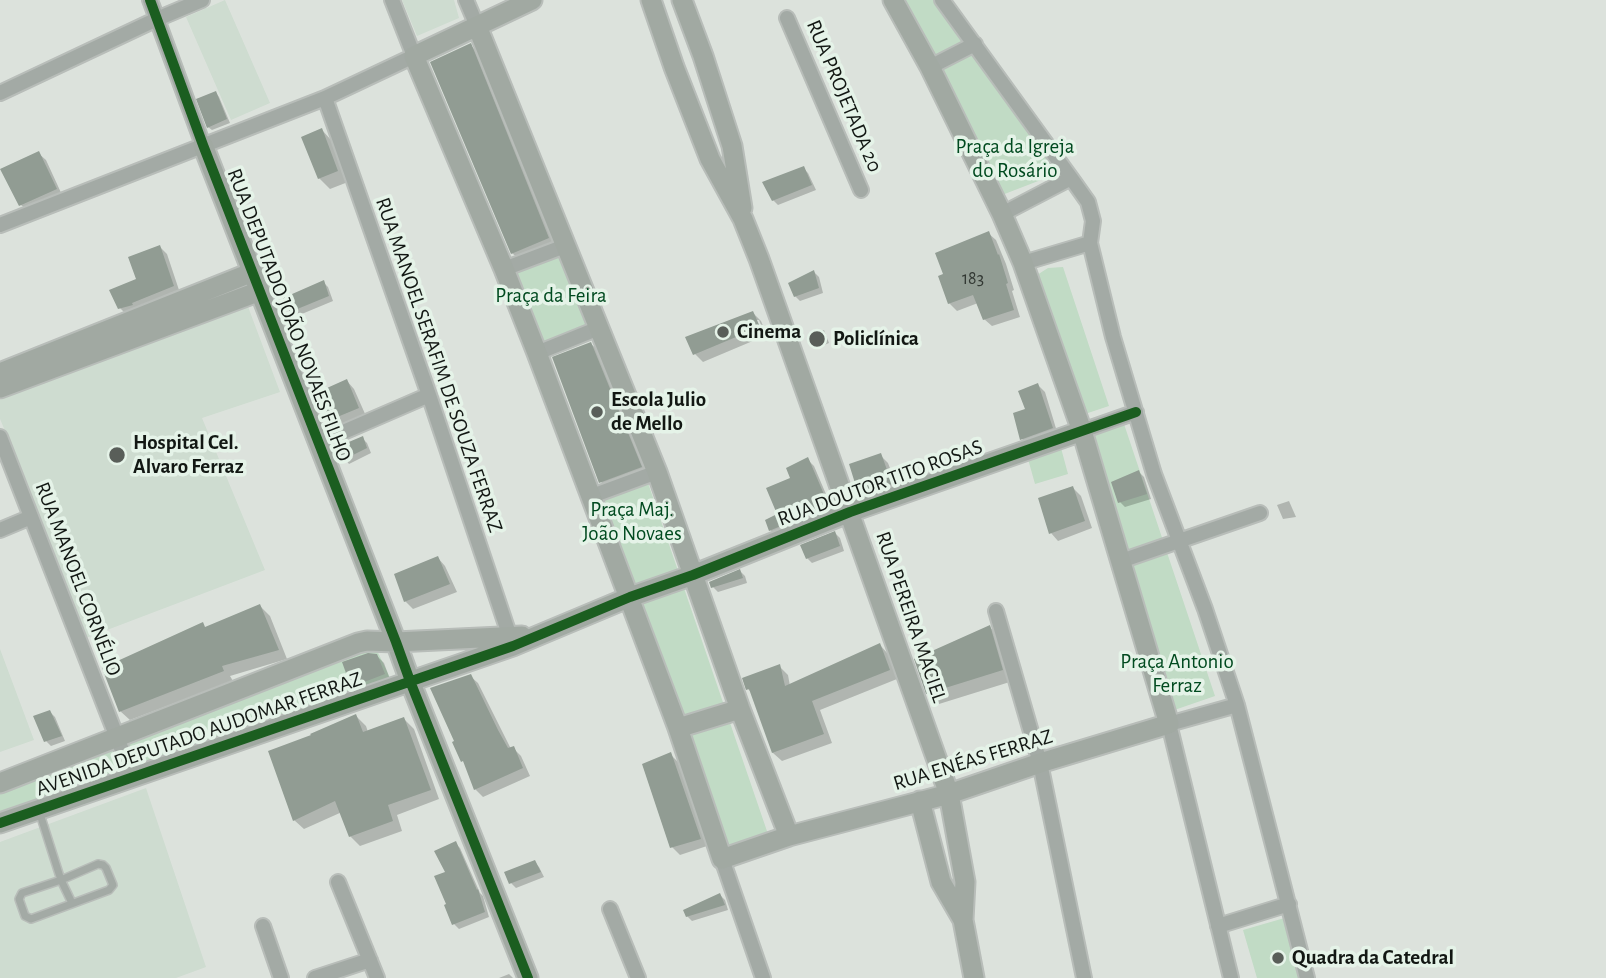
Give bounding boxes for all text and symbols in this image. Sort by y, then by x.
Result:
street label: RUA PROJETADA 20 [801,16,887,176]
park label: Praça da Igreja do Rosário [955,134,1075,184]
street label: RUA DEPUTADO JOÃO NOVAES FILHO [221,165,357,465]
street label: RUA MANOEL SERAFIM DE SOUZA FERRAZ [370,194,508,536]
house number: 183 [962,268,984,290]
park label: Praça da Feira [495,283,607,309]
place label: Cinema [737,319,801,345]
marker: Cinema [715,324,731,340]
place label: Policlínica [833,326,919,352]
marker: Policlínica [807,329,827,349]
place label: Escola Julio de Mello [611,387,706,437]
marker: Escola Julio de Mello [589,404,605,420]
place label: Hospital Cel. Alvaro Ferraz [133,430,244,480]
street label: RUA DOUTOR TITO ROSAS [774,434,986,532]
marker: Hospital Cel. Alvaro Ferraz [107,445,127,465]
street label: RUA MANOEL CORNÉLIO [29,478,127,680]
park label: Praça Maj. João Novaes [582,497,682,547]
street label: RUA PEREIRA MACIEL [870,528,952,706]
park label: Praça Antonio Ferraz [1120,649,1234,699]
street label: AVENIDA DEPUTADO AUDOMAR FERRAZ [33,666,365,802]
street label: RUA ENÉAS FERRAZ [890,724,1056,796]
place label: Quadra da Catedral [1292,945,1454,971]
marker: Quadra da Catedral [1270,950,1286,966]

